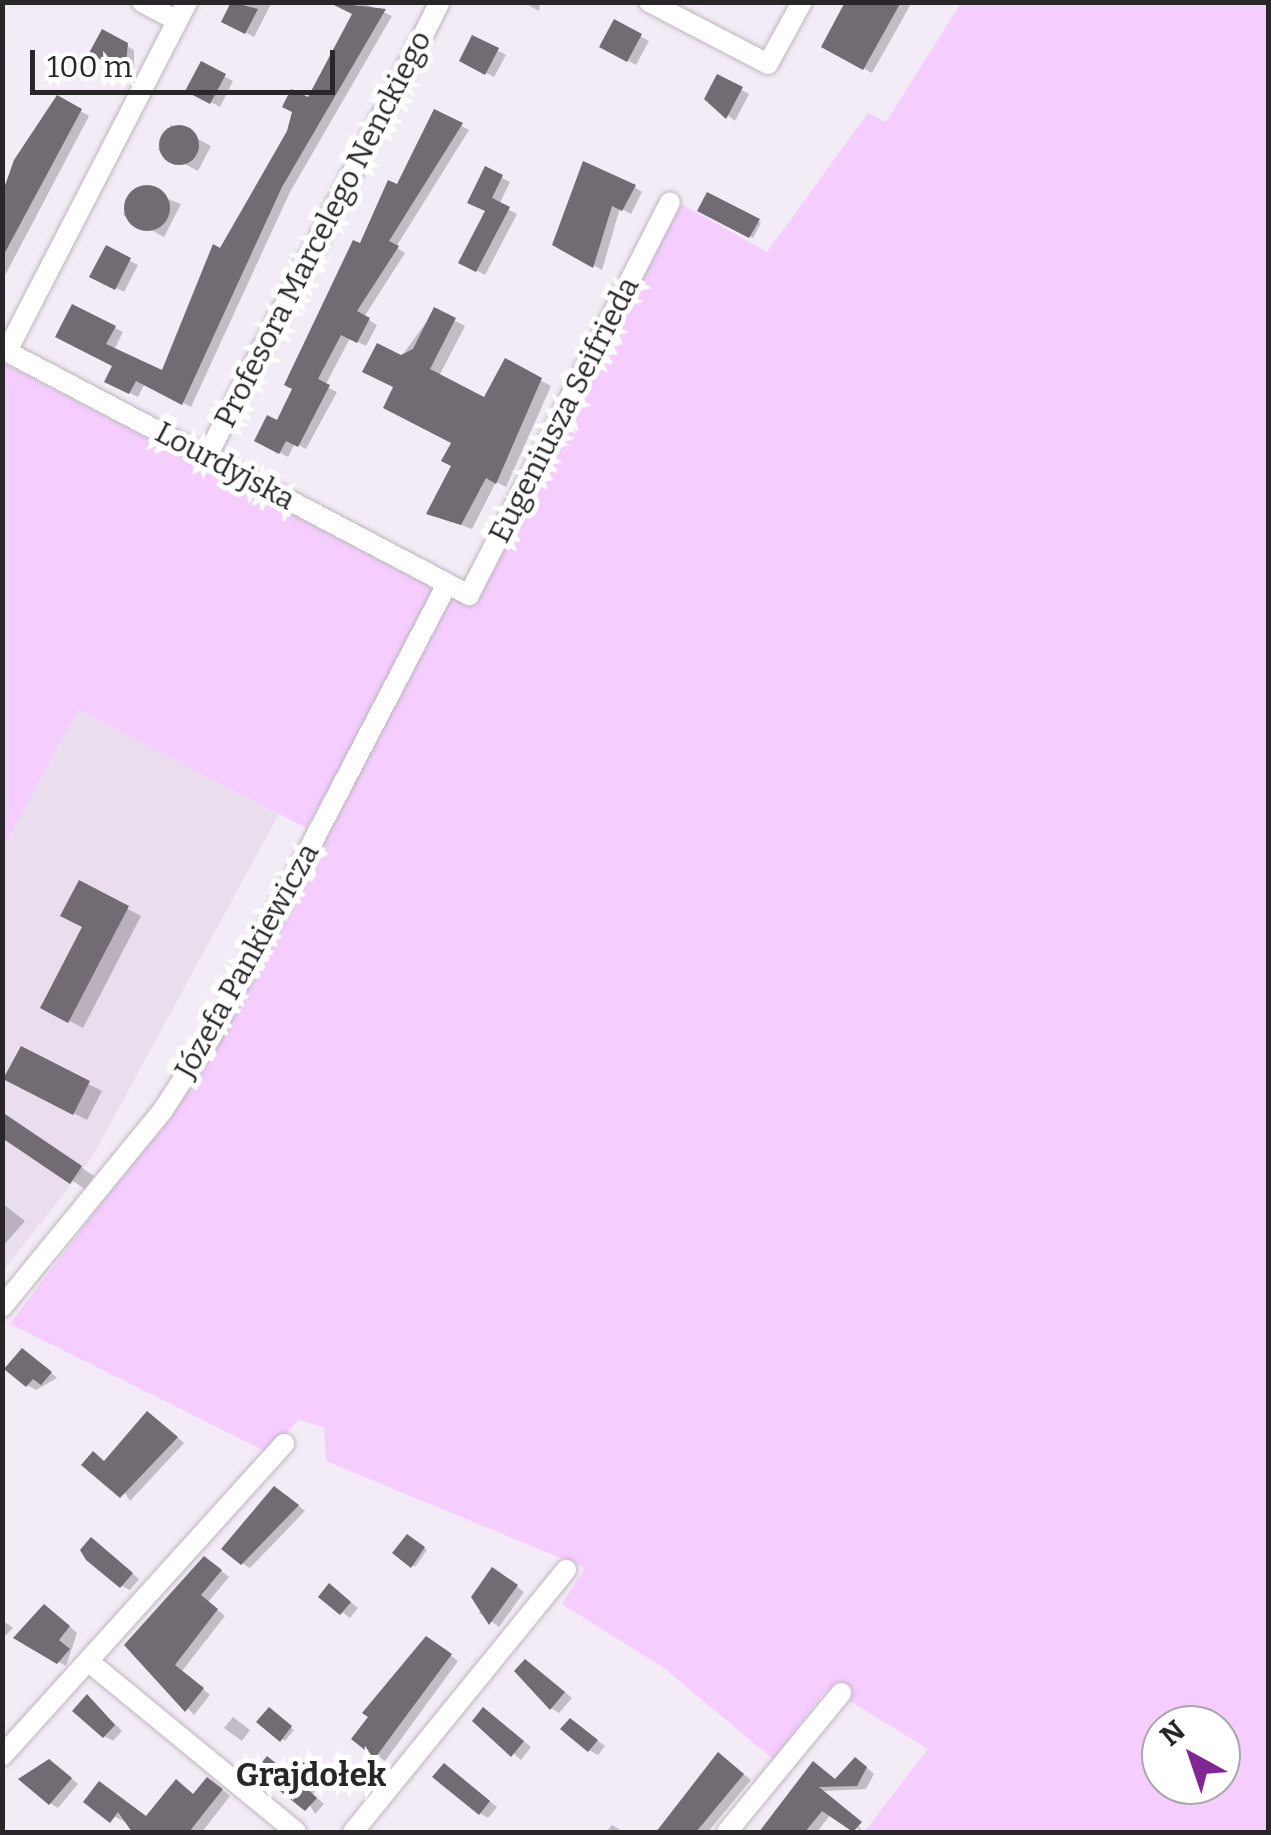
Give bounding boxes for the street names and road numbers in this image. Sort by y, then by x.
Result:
street label: Profesora Marcelego Nenckiego [207,25,439,433]
street label: Eugeniusza Seifrieda [481,271,647,549]
street label: Lourdyjska [149,414,301,518]
street label: Józefa Pankiewicza [167,837,327,1085]

